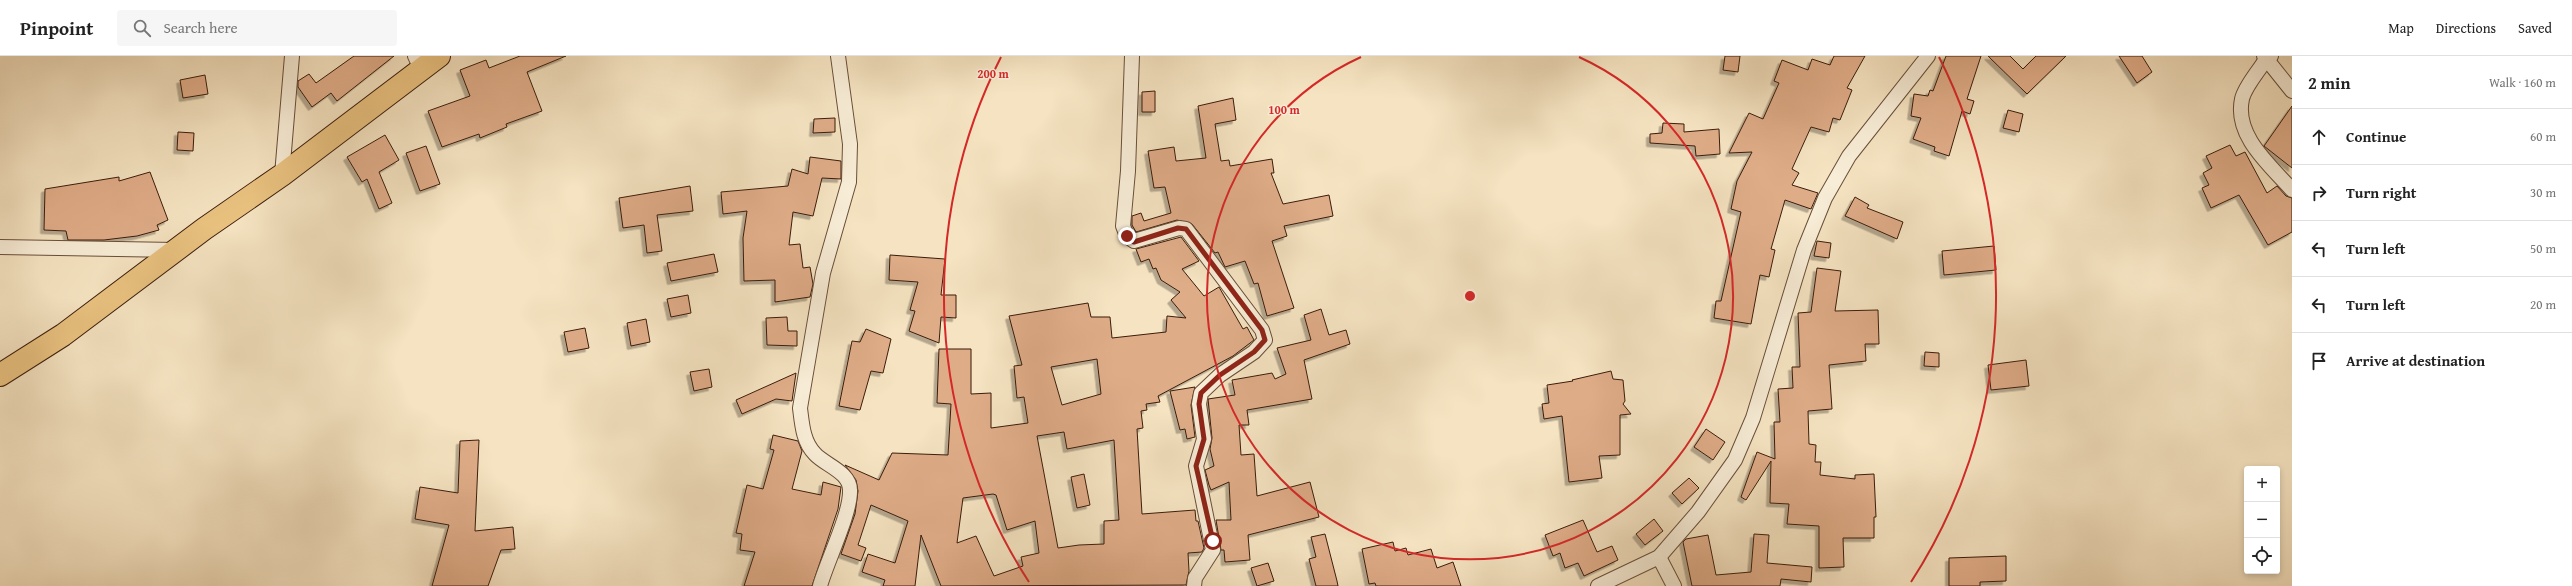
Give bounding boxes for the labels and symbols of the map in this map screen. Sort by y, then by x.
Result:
text: 200 m [977,65,1010,82]
text: 100 m [1268,101,1301,118]
route end [1118,227,1136,245]
centre of rings [1463,289,1477,303]
route start [1204,532,1222,550]

